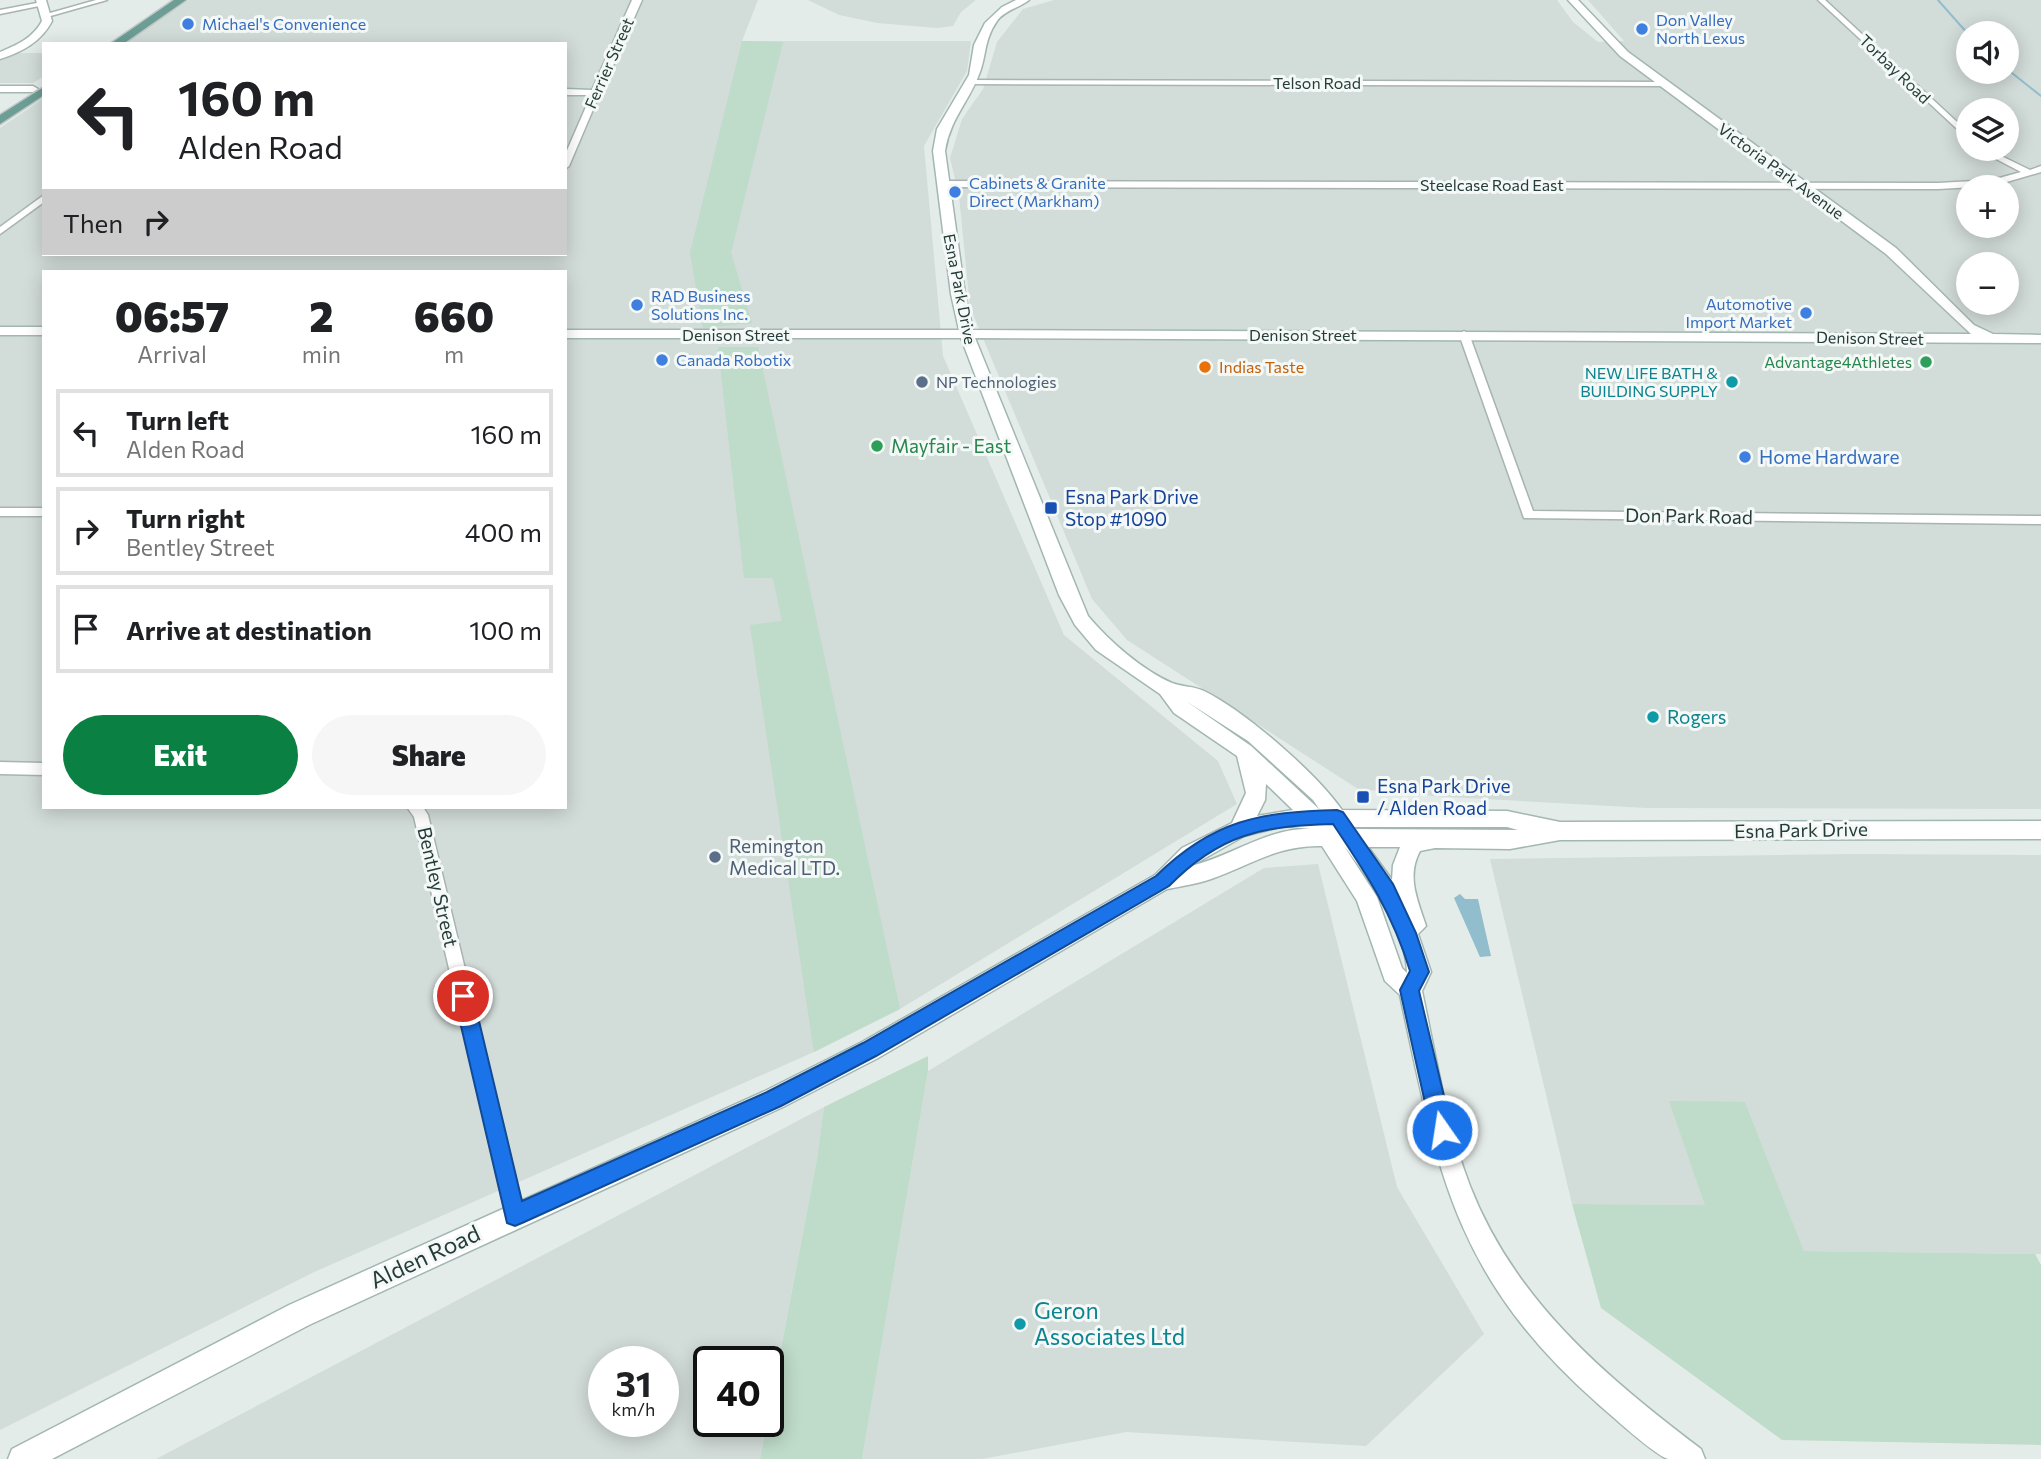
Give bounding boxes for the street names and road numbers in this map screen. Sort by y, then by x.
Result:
street label: Ferrier Street [580,14,637,111]
street label: Torbay Road [1856,30,1935,107]
street label: Telson Road [1273,73,1361,92]
street label: Victoria Park Avenue [1715,119,1848,223]
street label: Steelcase Road East [1420,175,1564,194]
street label: Esna Park Drive [940,232,981,346]
street label: Denison Street [682,325,790,344]
street label: Denison Street [1249,325,1357,344]
street label: Denison Street [1816,327,1924,348]
street label: Don Park Road [1625,503,1753,528]
street label: Esna Park Drive [1734,817,1868,842]
street label: Bentley Street [413,824,464,949]
street label: Alden Road [365,1218,484,1294]

